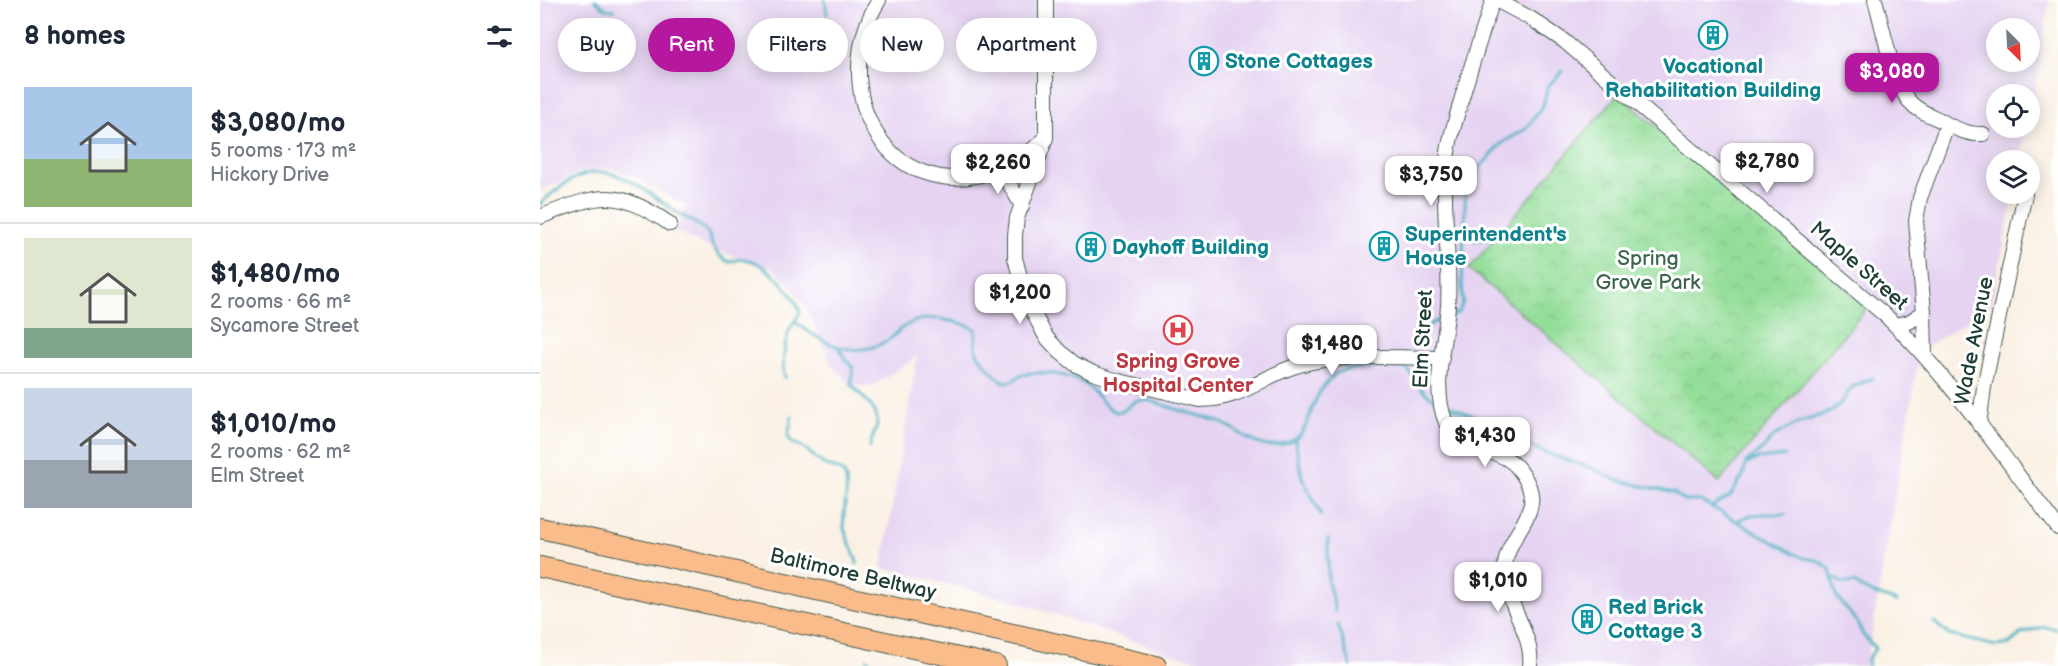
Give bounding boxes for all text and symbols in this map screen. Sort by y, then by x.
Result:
chip: Buy [558,18,636,72]
chip: Rent [648,18,735,72]
chip: Filters [747,18,848,72]
chip: New [860,18,944,72]
chip: Apartment [956,18,1097,72]
north arrow [1986,18,2040,72]
map controls [1986,18,2040,204]
building icon: Vocational Rehabilitation Building [1697,19,1729,51]
icon: filters [483,20,516,53]
text: 8 homes [24,21,126,52]
building icon: Stone Cottages [1188,45,1220,77]
place label: Stone Cottages [1225,49,1373,74]
pin: $3,080 [1843,53,1941,104]
place label: Vocational Rehabilitation Building [1605,54,1821,103]
text: $3,080 [1859,60,1925,84]
button: locate [1986,84,2040,138]
text: $3,080/mo [210,108,345,139]
icon: home [72,111,144,183]
text: 5 rooms · 173 m² [210,139,356,163]
pin: $2,780 [1718,143,1816,194]
pin: $2,260 [949,144,1047,195]
text: $2,780 [1734,150,1800,174]
button: layers [1986,150,2040,204]
text: $2,260 [965,151,1031,175]
pin: $3,750 [1382,156,1480,207]
text: Hickory Drive [210,163,329,187]
text: $3,750 [1399,163,1463,187]
street label: Maple Street [1805,217,1914,316]
place label: Superintendent's House [1405,222,1567,271]
building icon: Superintendent's House [1368,230,1400,262]
building icon: Dayhoff Building [1075,231,1107,263]
place label: Dayhoff Building [1112,235,1269,260]
park label: Spring Grove Park [1596,246,1701,295]
text: $1,480/mo [210,259,340,290]
icon: home [72,262,144,334]
pin: $1,200 [971,274,1069,325]
street label: Wade Avenue [1949,275,1999,407]
text: $1,200 [989,281,1051,305]
street label: Elm Street [1408,288,1438,389]
text: 2 rooms · 66 m² [210,290,351,314]
text: Sycamore Street [210,314,359,338]
hospital icon: Spring Grove Hospital Center [1162,314,1194,346]
pin: $1,480 [1283,325,1381,376]
text: $1,480 [1301,332,1363,356]
place label: Spring Grove Hospital Center [1103,349,1254,398]
text: $1,010/mo [210,409,336,440]
icon: home [72,412,144,484]
pin: $1,430 [1436,417,1534,468]
text: $1,430 [1454,424,1516,448]
text: 2 rooms · 62 m² [210,440,351,464]
text: Elm Street [210,464,304,488]
street label: Baltimore Beltway [767,543,939,605]
pin: $1,010 [1449,562,1547,613]
text: $1,010 [1468,569,1528,593]
place label: Red Brick Cottage 3 [1608,595,1703,644]
building icon: Red Brick Cottage 3 [1571,603,1603,635]

